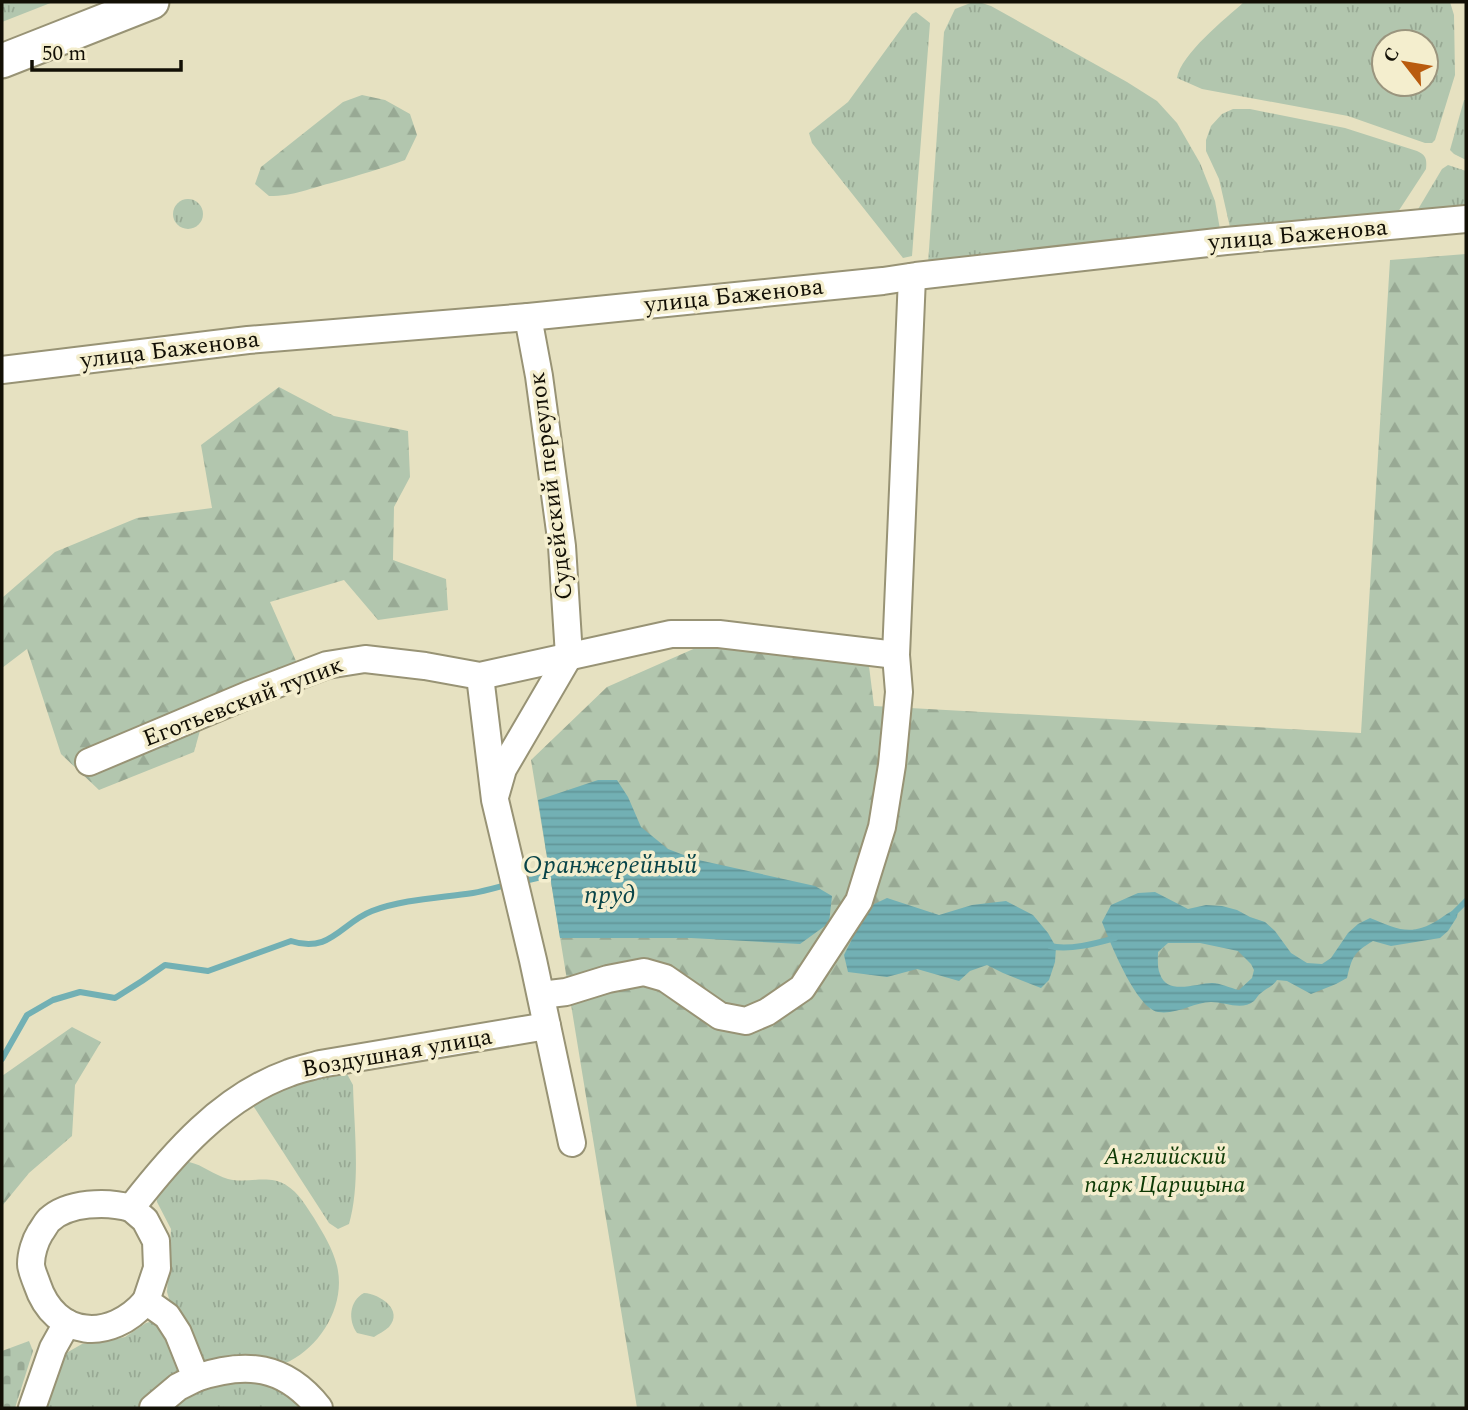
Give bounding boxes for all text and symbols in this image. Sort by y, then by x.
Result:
scale bar [32,28,180,72]
north arrow [1370,28,1440,98]
text: 50 m [42,38,86,70]
text: С [1376,42,1408,68]
street label: улица Баженова [1206,209,1389,261]
street label: улица Баженова [642,269,826,323]
street label: улица Баженова [77,321,262,379]
street label: Судейский переулок [519,370,583,602]
street label: Еготьевский тупик [138,647,348,757]
water label: Оранжерейный пруд [523,845,698,915]
street label: Воздушная улица [299,1018,495,1087]
park label: Английский парк Царицына [1084,1139,1246,1203]

